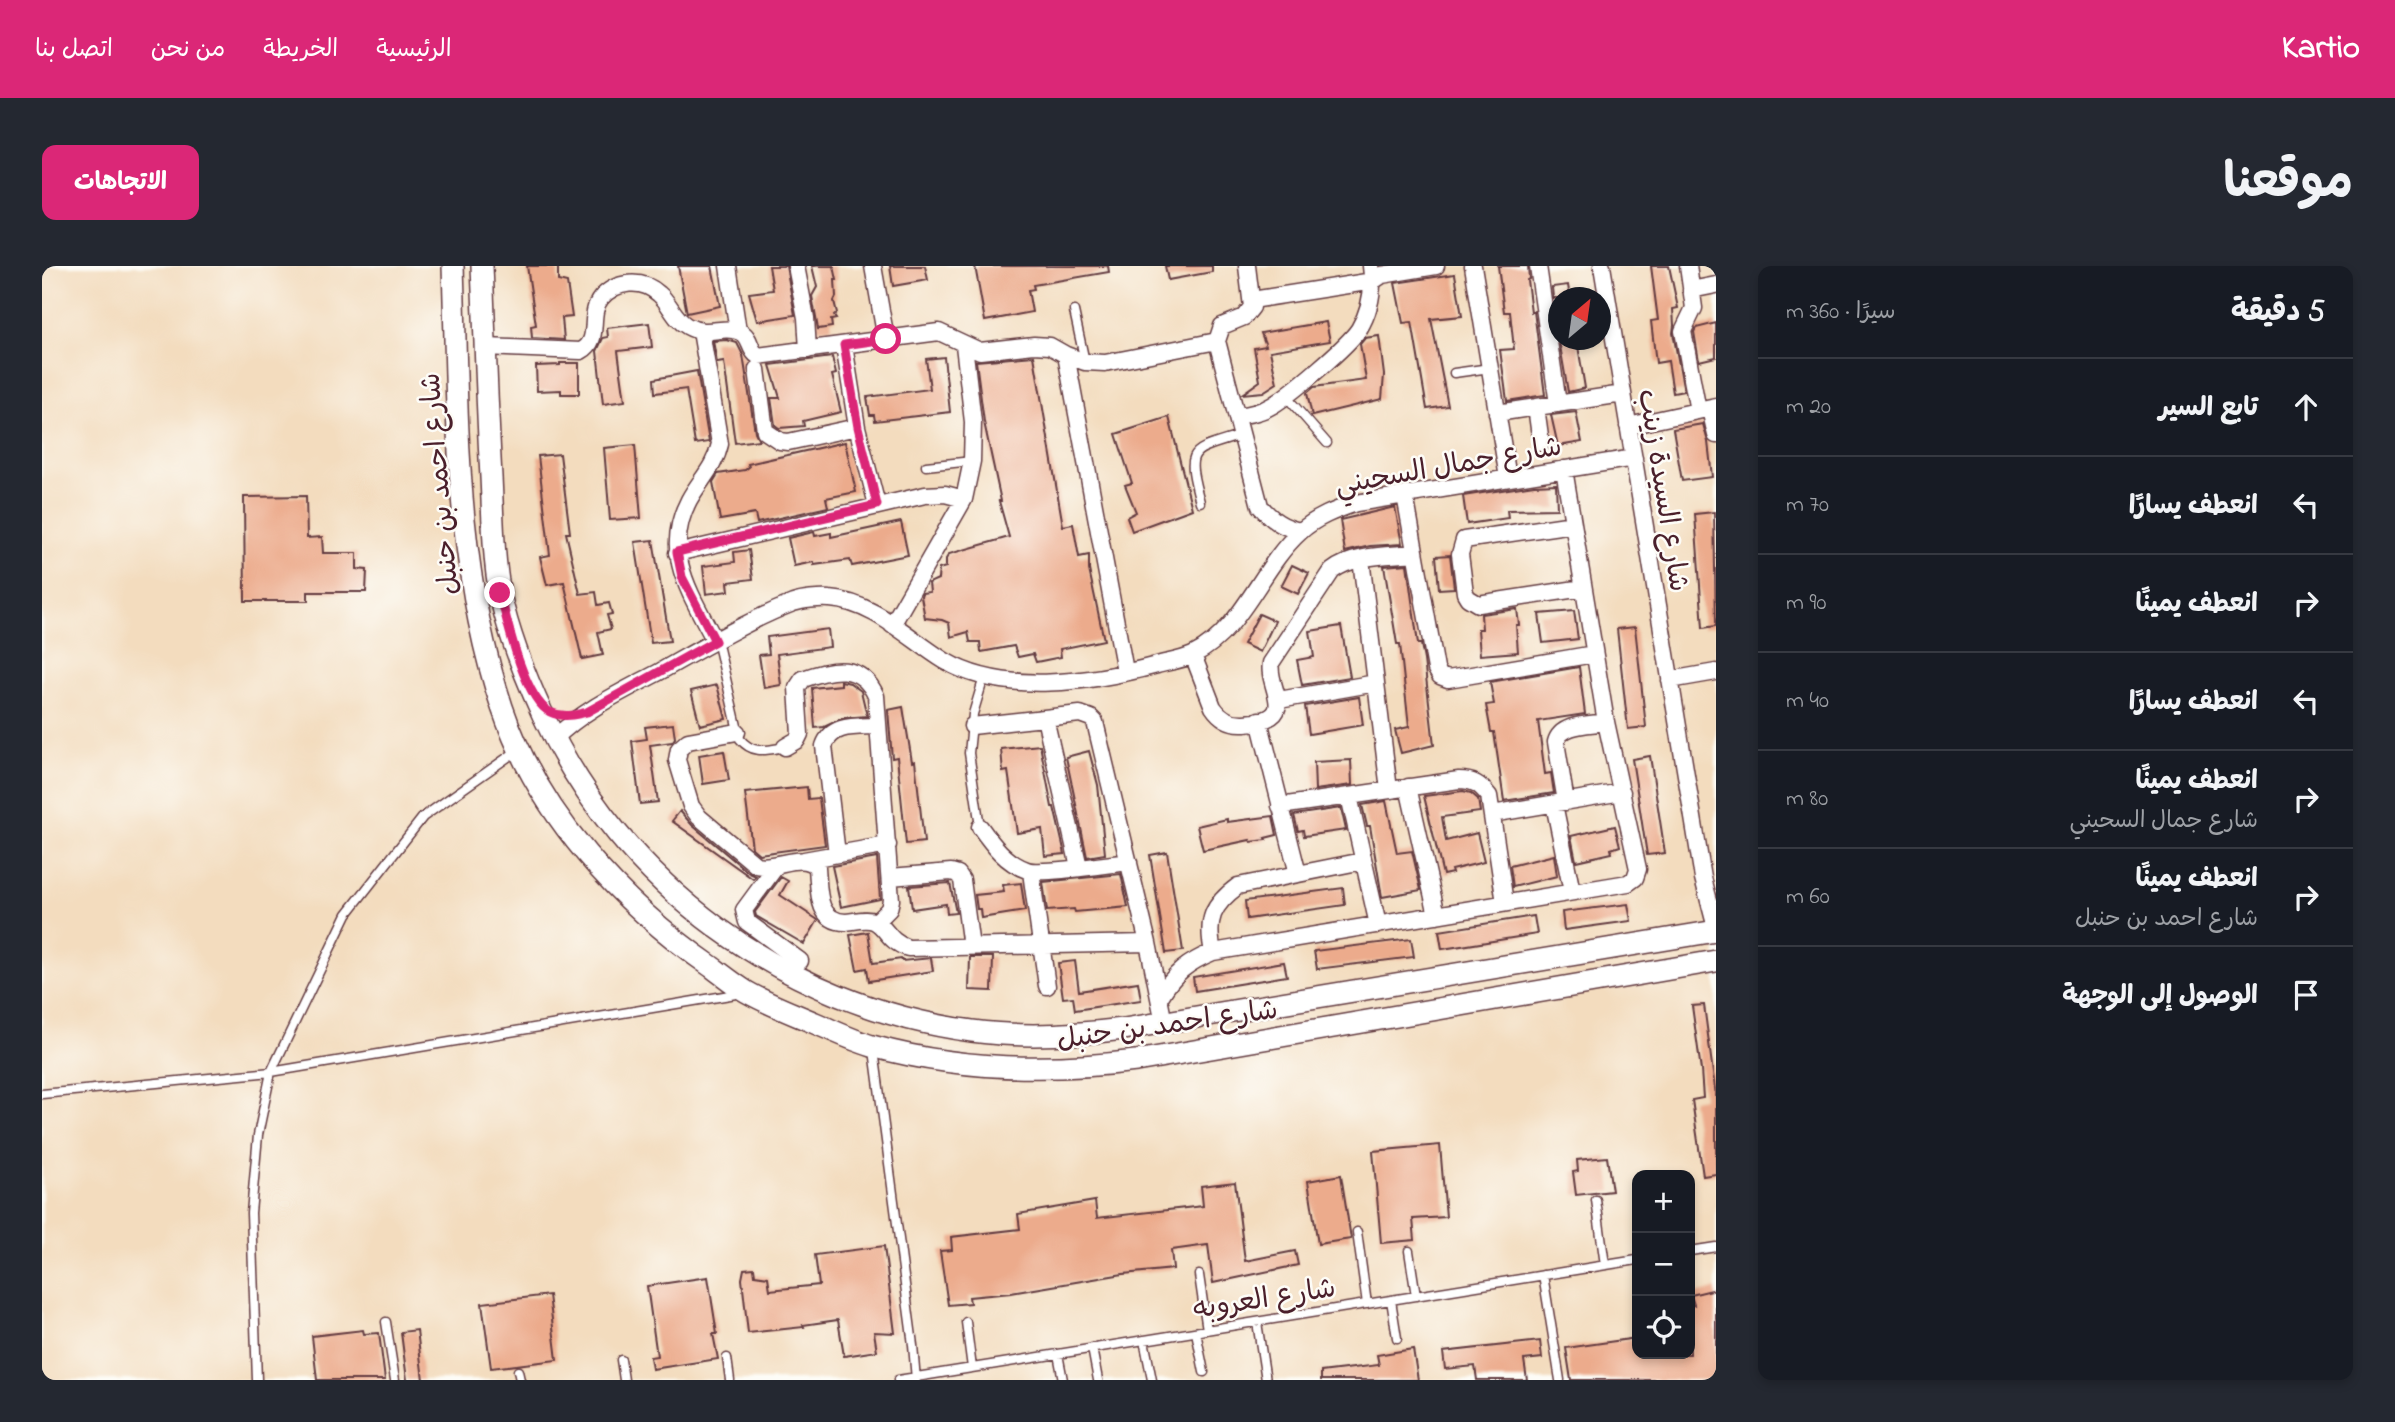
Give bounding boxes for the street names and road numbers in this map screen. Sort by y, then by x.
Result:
street label: شارع احمد بن حنبل [411,371,472,597]
street label: شارع السيدة زينب [1625,386,1698,595]
street label: شارع جمال السحيني [1332,427,1565,509]
street label: شارع احمد بن حنبل [1054,991,1281,1062]
street label: شارع العروبه [1190,1269,1339,1332]

